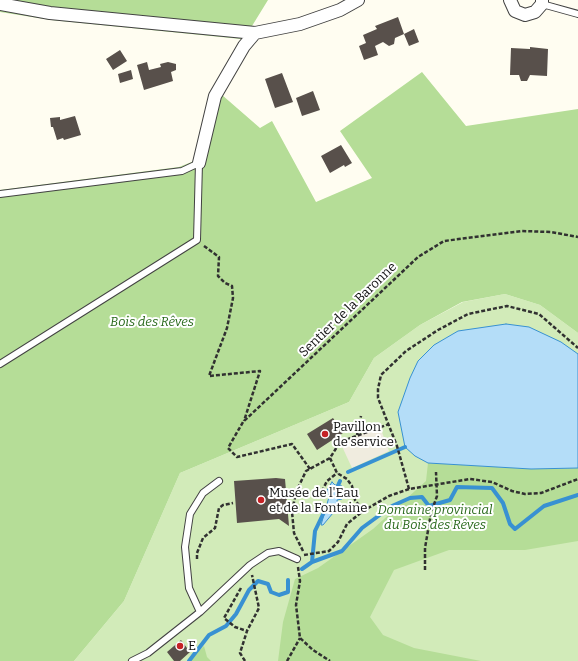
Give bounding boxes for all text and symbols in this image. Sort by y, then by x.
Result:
street label: Sentier de la Baronne [296,259,400,361]
park label: Bois des Rêves [110,314,194,330]
place label: Pavillon de service [333,419,394,450]
marker: Pavillon de service [320,429,330,439]
place label: Musée de l'Eau et de la Fontaine [269,485,367,516]
marker: Musée de l'Eau et de la Fontaine [256,495,266,505]
park label: Domaine provincial du Bois des Rêves [377,502,493,533]
place label: E [188,638,196,654]
marker: E [175,641,185,651]

